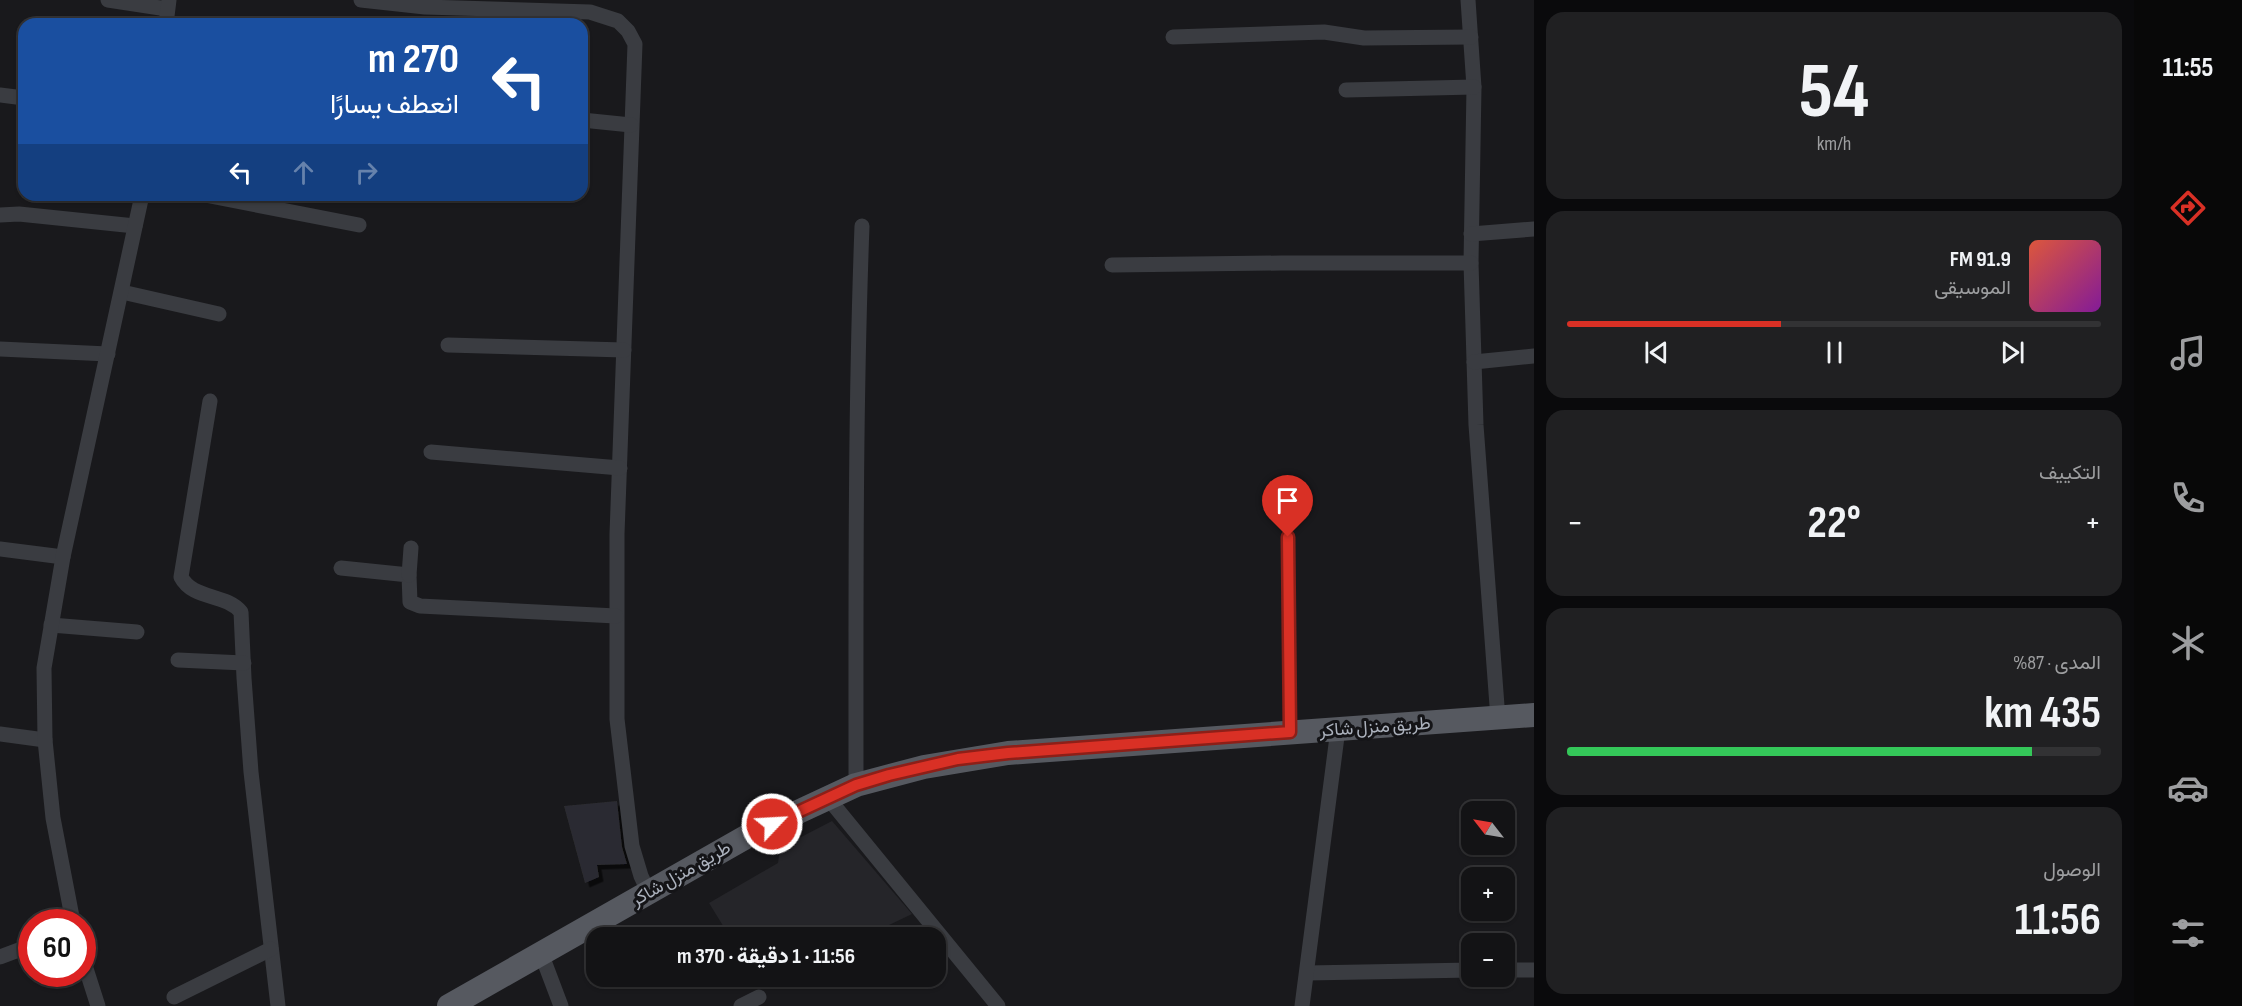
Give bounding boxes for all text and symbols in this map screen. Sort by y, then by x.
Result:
text: 270 m [368,34,459,85]
icon: left [480,42,558,120]
text: 54 [1799,46,1869,139]
text: 11:55 [2163,52,2213,84]
text: انعطف يسارًا [330,89,459,121]
text: km/h [1817,132,1851,156]
icon: left [224,156,257,189]
icon: ahead [287,156,320,189]
icon: right [350,156,383,189]
icon: directions [2167,187,2209,229]
text: 91.9 FM [1950,246,2011,273]
text: الموسيقى [1934,276,2011,300]
icon: music [2167,332,2209,374]
icon: previous [1640,336,1673,369]
icon: pause [1818,336,1851,369]
icon: next [1996,336,2029,369]
text: التكييف [2039,461,2101,485]
pin [1262,475,1313,537]
icon: phone [2167,477,2209,519]
icon: arrive [1271,484,1304,517]
text: 22° [1807,496,1861,551]
text: − [1567,503,1583,543]
text: + [2085,503,2101,543]
icon: climate [2167,622,2209,664]
text: المدى · 87% [2013,651,2101,675]
text: 435 km [1984,686,2101,741]
street label: طريق منزل شاكر [1318,713,1431,741]
icon: car [2167,767,2209,809]
position arrow [740,792,804,856]
north arrow [1461,801,1515,855]
map controls [1461,801,1515,987]
street label: طريق منزل شاكر [627,837,734,911]
text: الوصول [2043,858,2101,882]
button: + [1461,867,1515,921]
text: 11:56 [2015,893,2101,948]
speed limit sign: 60 [18,909,96,987]
icon: filters [2167,912,2209,954]
button: − [1461,933,1515,987]
text: 11:56 · 1 دقيقة · 370 m [677,943,855,970]

